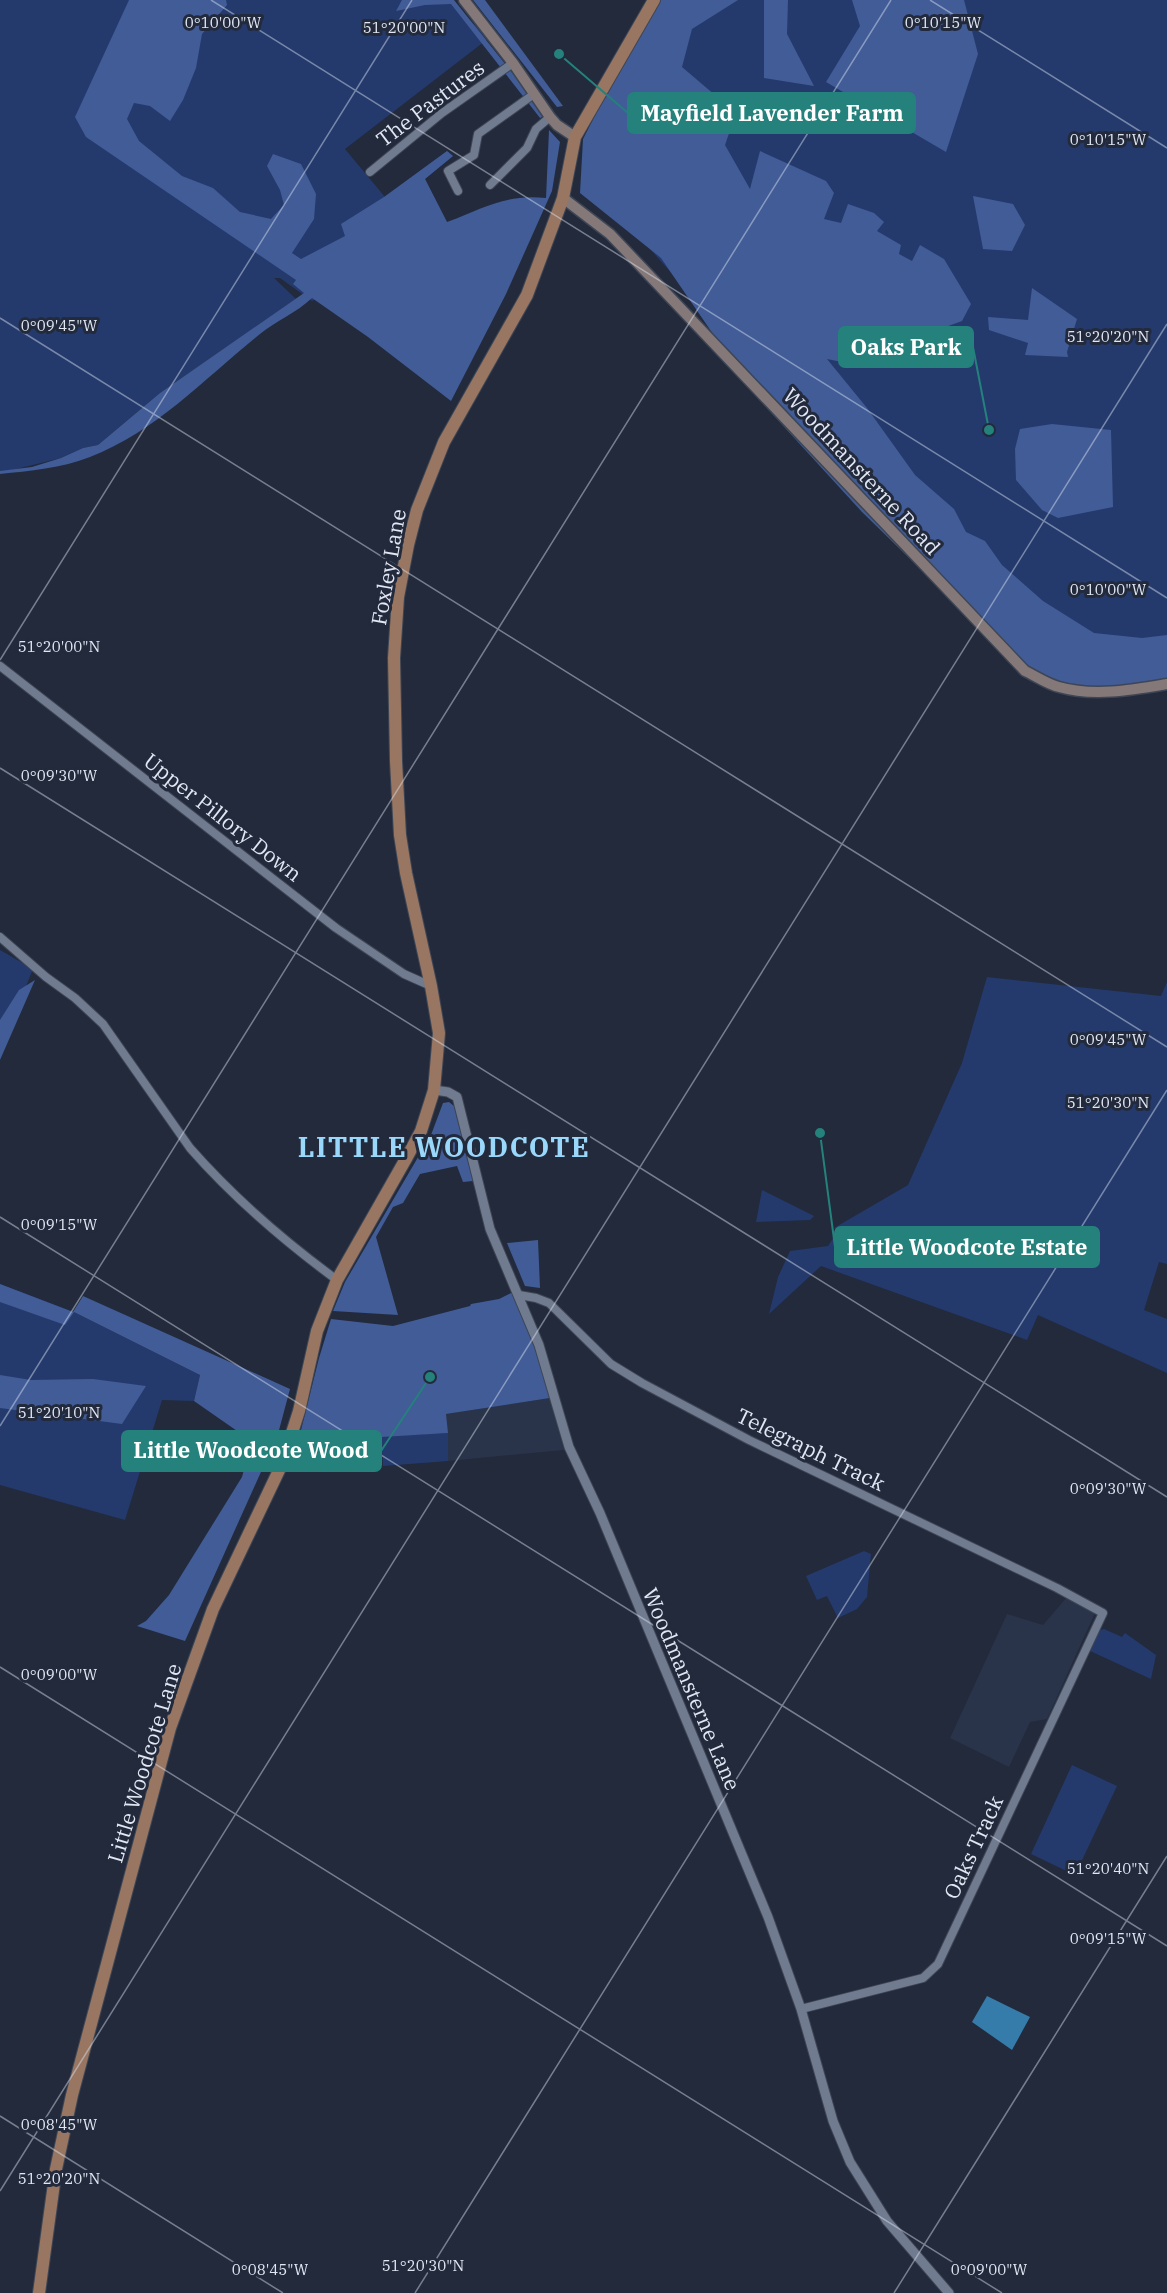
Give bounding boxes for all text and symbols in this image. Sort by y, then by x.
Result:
text: 0°10'00"W [185,13,262,32]
text: 0°10'15"W [905,13,982,32]
text: 51°20'00"N [363,18,445,37]
street label: The Pastures [370,53,490,153]
callout: Mayfield Lavender Farm [628,93,915,133]
text: Mayfield Lavender Farm [640,98,904,127]
text: 0°10'15"W [1070,130,1147,149]
text: 0°09'45"W [21,316,98,335]
callout: Oaks Park [839,327,973,367]
text: 51°20'20"N [1067,327,1149,346]
text: Oaks Park [851,332,962,361]
street label: Woodmansterne Road [777,381,947,561]
street label: Foxley Lane [364,507,412,627]
text: 0°10'00"W [1070,580,1147,599]
text: 51°20'00"N [18,637,100,656]
street label: Upper Pillory Down [138,746,308,888]
text: 0°09'30"W [21,766,98,785]
text: 0°09'45"W [1070,1030,1147,1049]
text: 51°20'30"N [1067,1093,1149,1112]
district label: LITTLE WOODCOTE [298,1129,590,1164]
text: 0°09'15"W [21,1215,98,1234]
callout: Little Woodcote Estate [835,1227,1099,1267]
text: Little Woodcote Estate [847,1232,1087,1261]
street label: Telegraph Track [732,1401,891,1497]
text: 51°20'10"N [18,1403,100,1422]
callout: Little Woodcote Wood [122,1431,381,1471]
text: Little Woodcote Wood [133,1435,369,1464]
text: 0°09'30"W [1070,1479,1147,1498]
street label: Woodmansterne Lane [637,1583,747,1795]
street label: Little Woodcote Lane [100,1660,188,1866]
text: 0°09'00"W [21,1665,98,1684]
street label: Oaks Track [937,1790,1009,1903]
text: 51°20'40"N [1067,1859,1149,1878]
text: 0°09'15"W [1070,1929,1147,1948]
text: 0°08'45"W [21,2115,98,2134]
text: 51°20'20"N [18,2169,100,2188]
text: 51°20'30"N [382,2256,464,2275]
text: 0°08'45"W [232,2260,309,2279]
text: 0°09'00"W [951,2260,1028,2279]

